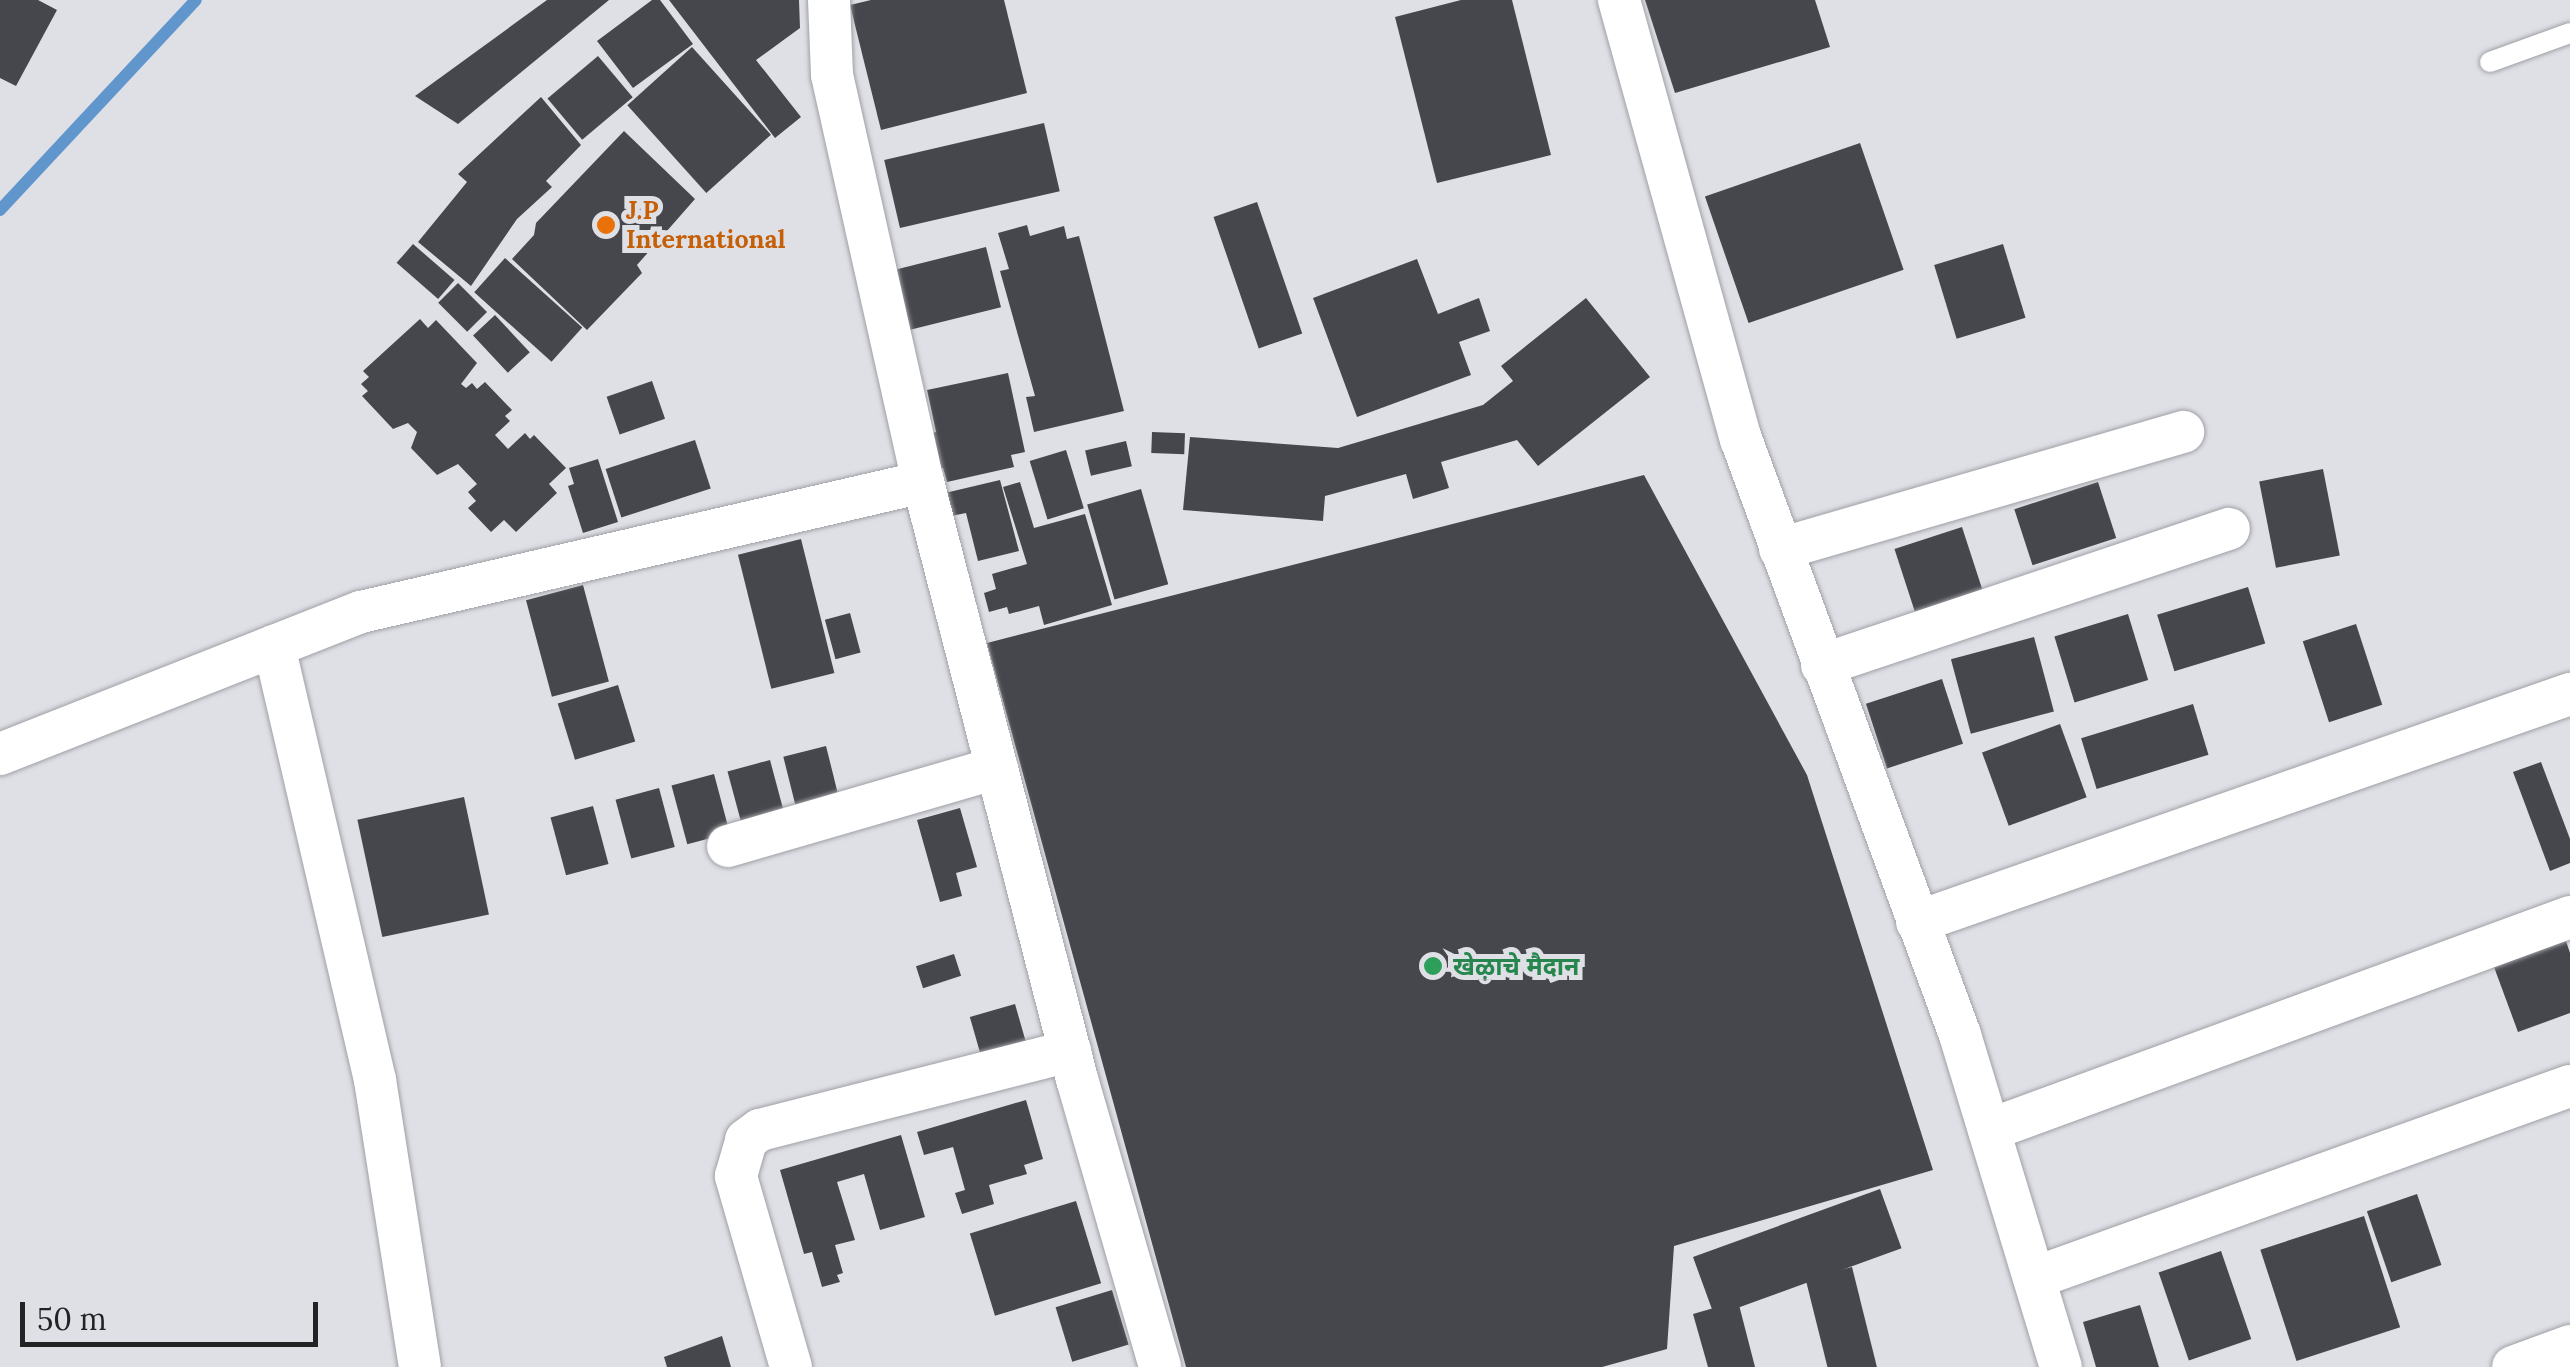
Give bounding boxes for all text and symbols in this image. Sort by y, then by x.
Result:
place label: J.P International [626,196,785,255]
marker: J.P International [595,214,617,236]
place label: खेऴाचे मैदान [1453,951,1579,981]
marker: खेऴाचे मैदान [1422,955,1444,977]
scale bar [25,1282,322,1344]
text: 50 m [37,1300,107,1338]

